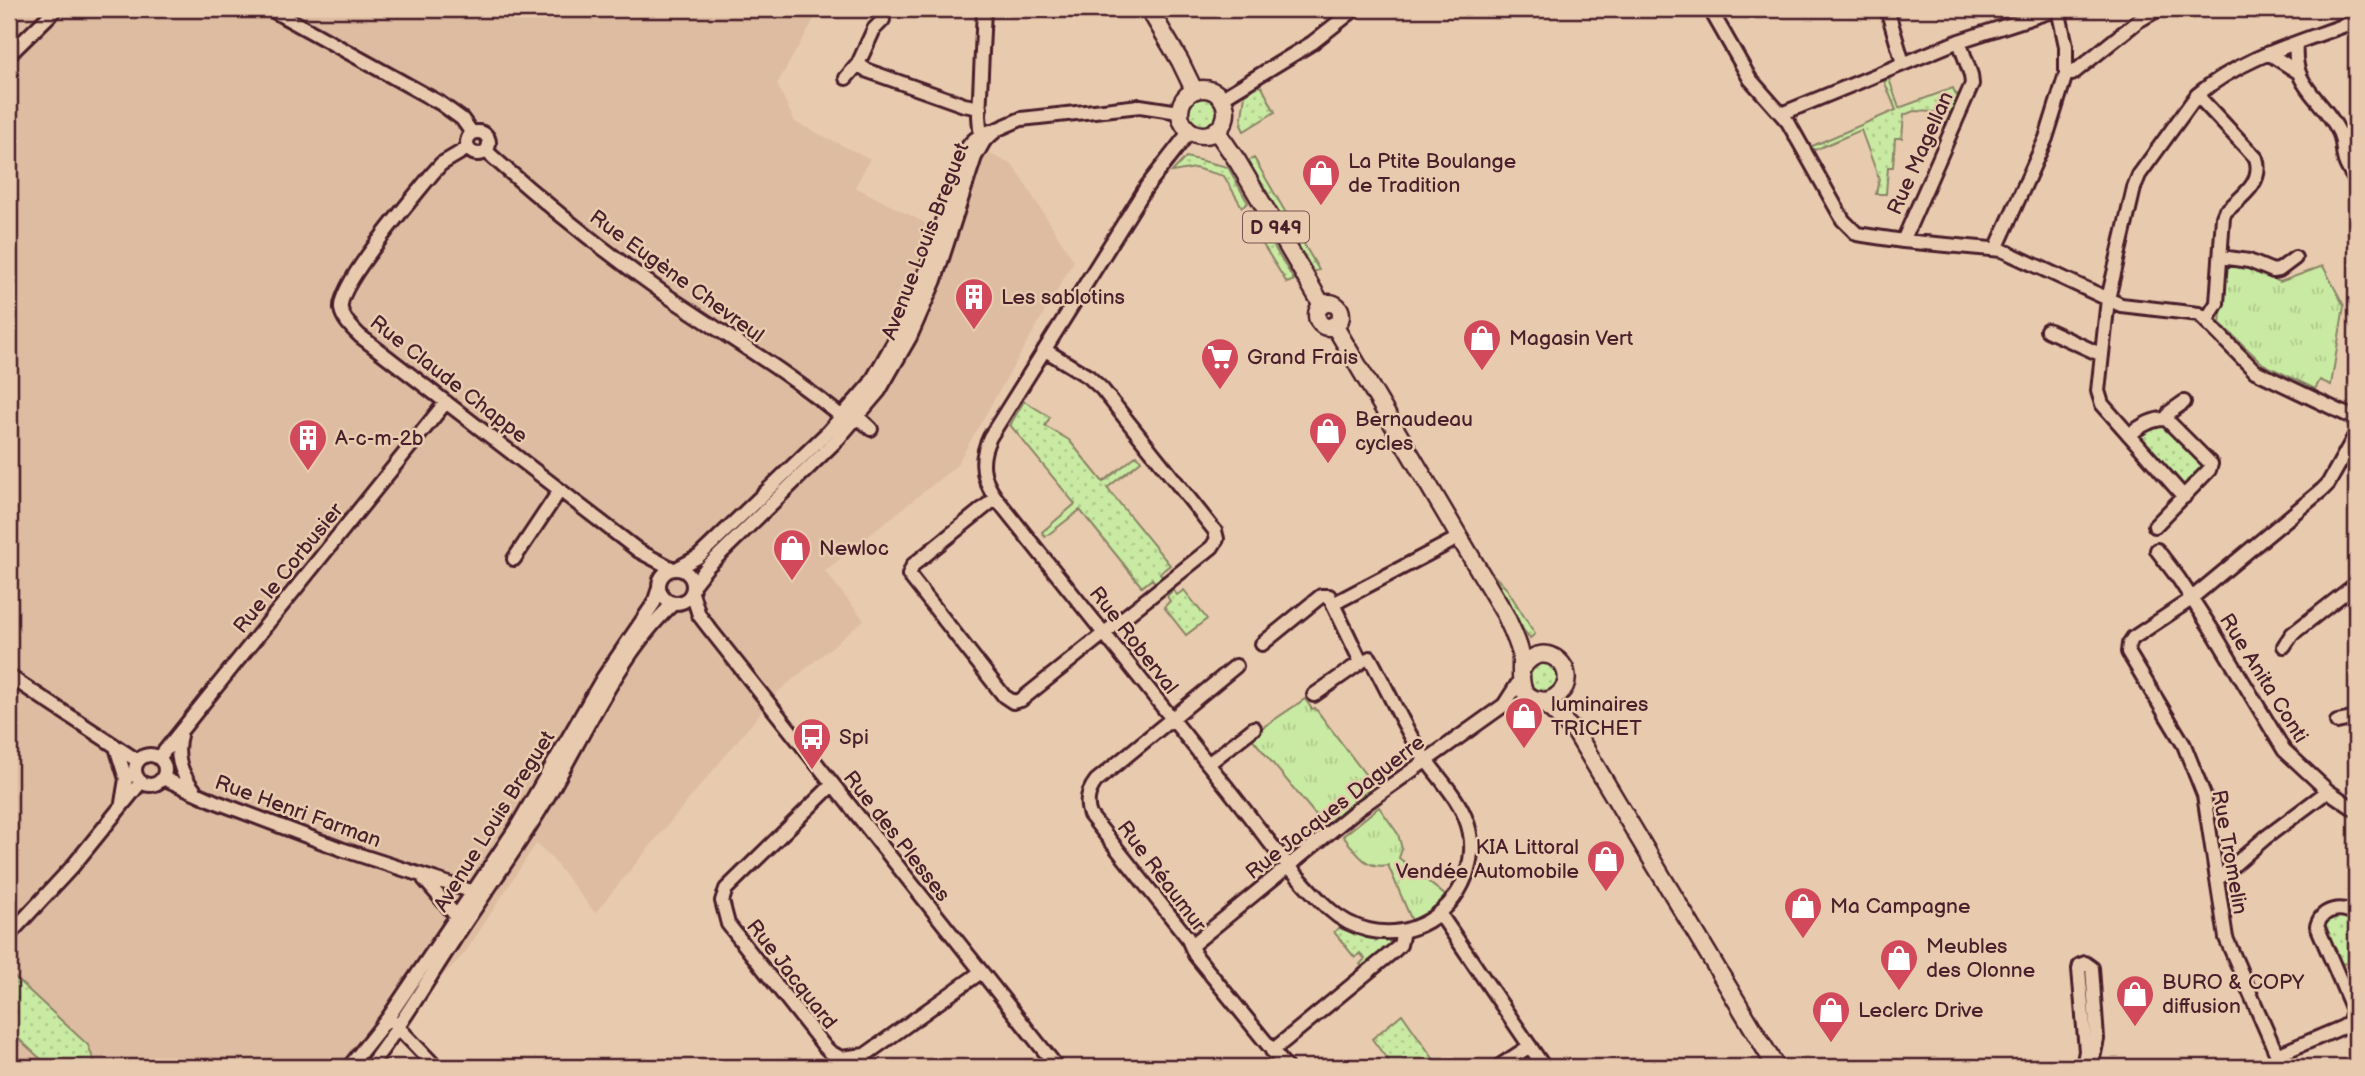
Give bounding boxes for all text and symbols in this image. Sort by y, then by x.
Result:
street label: Rue Magellan [1882,88,1959,219]
street label: Avenue Louis Breguet [876,139,975,343]
place label: La Ptite Boulange de Tradition [1348,149,1516,198]
shop icon: La Ptite Boulange de Tradition [1300,152,1342,207]
street label: Rue Eugène Chevreul [585,205,769,348]
road number: D 949 [1243,212,1309,243]
building icon: Les sablotins [953,276,995,331]
place label: Les sablotins [1001,285,1125,310]
street label: Rue Claude Chappe [365,310,533,449]
shop icon: Magasin Vert [1461,317,1503,372]
place label: Magasin Vert [1509,326,1634,351]
supermarket icon: Grand Frais [1199,336,1241,391]
place label: Grand Frais [1247,345,1358,370]
place label: Bernaudeau cycles [1355,407,1473,456]
shop icon: Bernaudeau cycles [1307,410,1349,465]
building icon: A-c-m-2b [287,417,329,472]
place label: A-c-m-2b [335,426,424,451]
street label: Rue le Corbusier [228,498,349,639]
shop icon: Newloc [771,527,813,582]
place label: Newloc [819,536,889,561]
street label: Rue Roberval [1084,581,1183,699]
street label: Rue Anita Conti [2214,609,2313,748]
place label: luminaires TRICHET [1551,692,1648,741]
shop icon: luminaires TRICHET [1503,695,1545,750]
bus stop icon: Spi [791,716,833,771]
place label: Spi [839,725,869,750]
street label: Avenue Louis Breguet [429,726,561,916]
street label: Rue Jacques Daguerre [1241,730,1430,885]
street label: Rue des Plesses [838,766,955,907]
street label: Rue Henri Farman [211,770,384,853]
street label: Rue Tromelin [2206,788,2253,916]
street label: Rue Réaumur [1112,816,1212,937]
place label: KIA Littoral Vendée Automobile [1395,835,1579,884]
shop icon: KIA Littoral Vendée Automobile [1585,838,1627,893]
shop icon: Ma Campagne [1782,885,1824,940]
place label: Ma Campagne [1830,894,1970,919]
street label: Rue Jacquard [741,914,842,1034]
place label: Meubles des Olonne [1926,934,2035,983]
shop icon: Meubles des Olonne [1878,937,1920,992]
place label: BURO & COPY diffusion [2162,970,2305,1019]
shop icon: BURO & COPY diffusion [2114,973,2156,1028]
shop icon: Leclerc Drive [1810,989,1852,1044]
place label: Leclerc Drive [1858,998,1983,1023]

